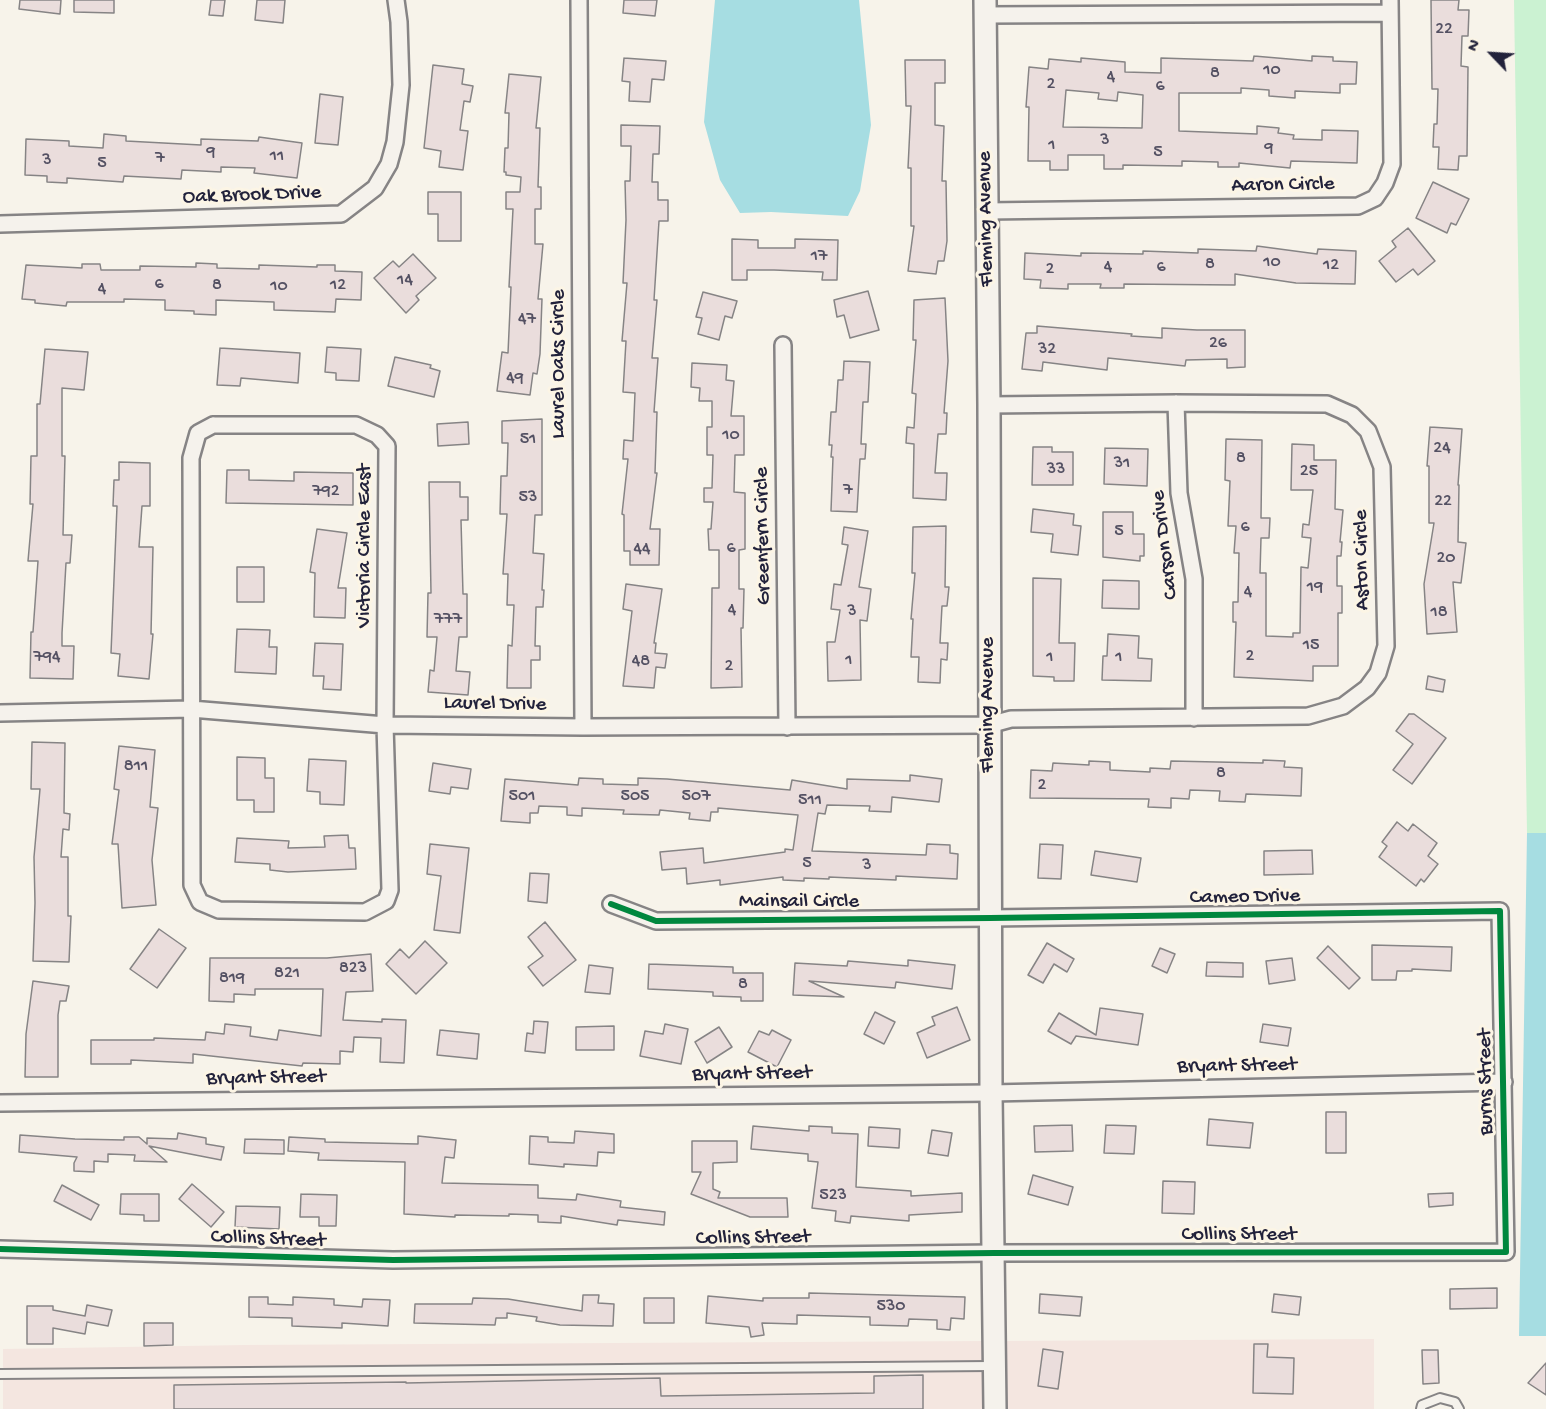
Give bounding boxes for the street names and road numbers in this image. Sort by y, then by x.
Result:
street label: Fleming Avenue [973,151,1001,287]
street label: Aaron Circle [1231,173,1335,199]
street label: Oak Brook Drive [182,181,322,211]
street label: Laurel Oaks Circle [547,289,573,439]
street label: Victoria Circle East [353,464,379,628]
street label: Greenfern Circle [750,467,778,605]
street label: Carson Drive [1147,489,1185,601]
street label: Aston Circle [1350,510,1376,610]
street label: Fleming Avenue [976,637,1002,773]
street label: Laurel Drive [443,692,547,718]
street label: Cameo Drive [1190,884,1300,912]
street label: Mainsail Circle [739,890,859,916]
street label: Burns Street [1473,1028,1501,1136]
street label: Bryant Street [1177,1053,1297,1081]
street label: Bryant Street [692,1061,812,1089]
street label: Bryant Street [206,1065,326,1093]
street label: Collins Street [1182,1223,1296,1249]
street label: Collins Street [210,1225,326,1255]
street label: Collins Street [695,1225,811,1253]

